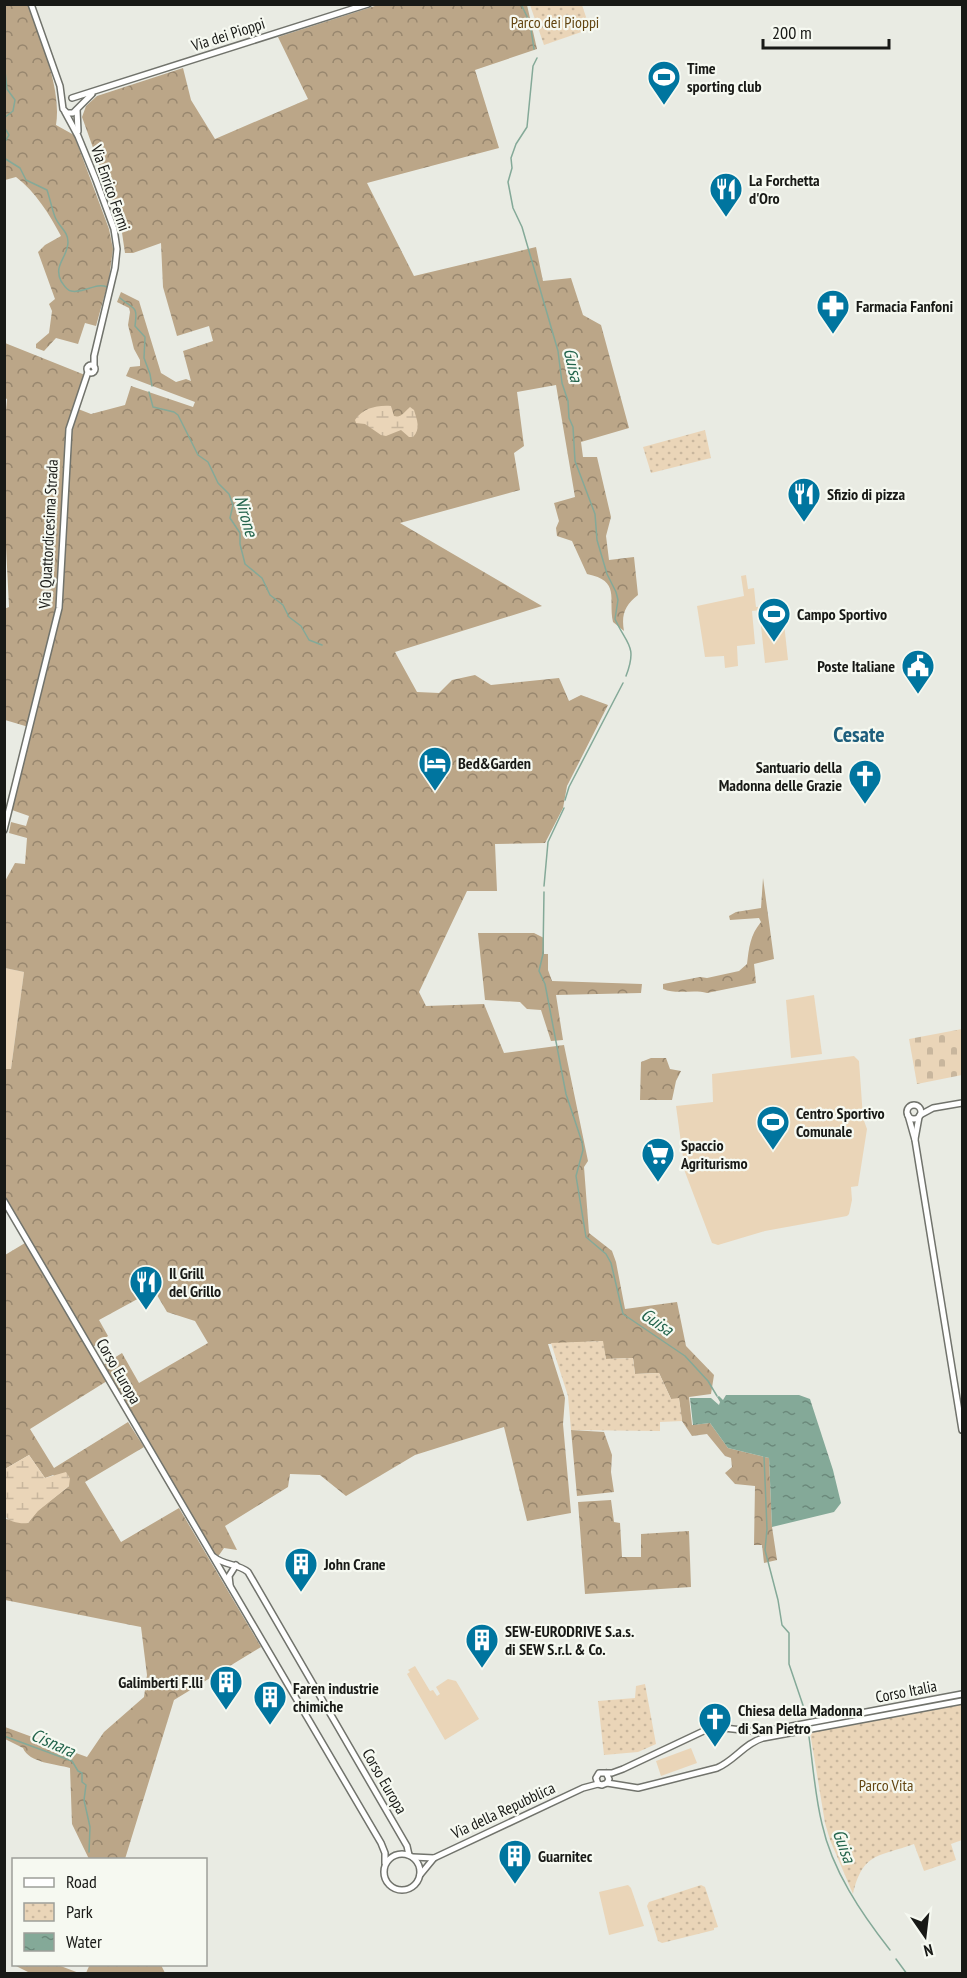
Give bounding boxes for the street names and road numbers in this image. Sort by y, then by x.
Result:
street label: Via dei Pioppi [188,13,267,56]
street label: Via Enrico Fermi [87,141,135,234]
street label: Via Quattordicesima Strada [34,459,62,610]
street label: Corso Europa [92,1335,146,1407]
street label: Corso Italia [874,1675,938,1707]
street label: Corso Europa [358,1745,412,1817]
street label: Via della Repubblica [447,1777,558,1843]

